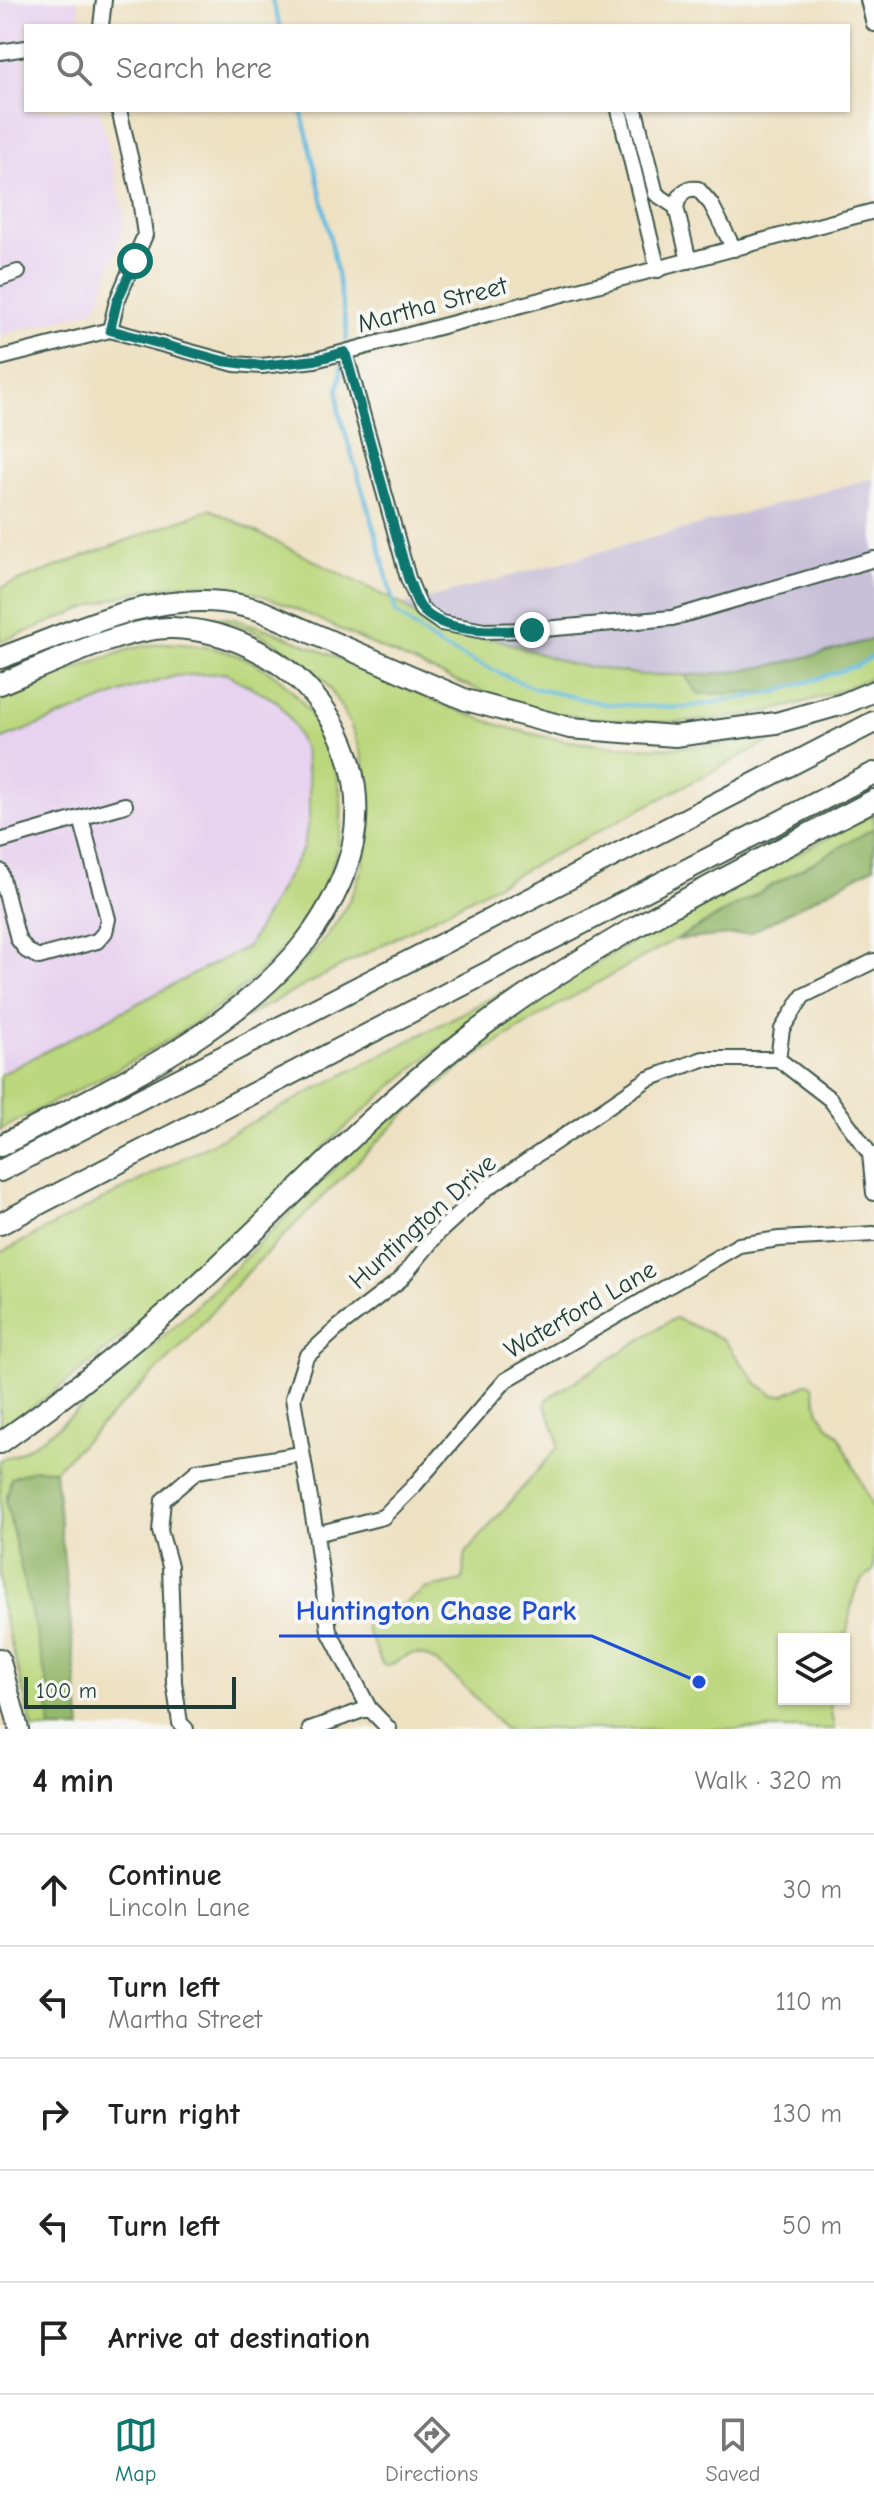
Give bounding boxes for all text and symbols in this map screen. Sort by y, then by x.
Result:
search box [24,24,850,112]
icon: search [52,46,96,90]
text: Search here [116,51,272,86]
route start [117,243,153,279]
street label: Martha Street [354,270,512,339]
route end [514,612,550,648]
street label: Huntington Drive [343,1148,502,1296]
street label: Waterford Lane [499,1254,662,1365]
callout: Huntington Chase Park [279,1584,592,1636]
text: Huntington Chase Park [296,1595,577,1627]
map controls [778,1633,850,1705]
button: layers [778,1633,850,1705]
scale bar [24,1673,236,1709]
text: 100 m [36,1678,97,1704]
text: 4 min [32,1761,114,1801]
text: Walk · 320 m [695,1766,842,1796]
text: Continue [108,1858,222,1893]
icon: ahead [32,1868,76,1912]
text: 30 m [783,1875,842,1905]
text: Lincoln Lane [108,1893,250,1923]
text: Turn left [108,1970,220,2005]
icon: left [32,1980,76,2024]
text: 110 m [775,1987,842,2017]
text: Martha Street [108,2005,262,2035]
icon: right [32,2092,76,2136]
text: Turn right [108,2097,240,2132]
text: 130 m [773,2099,842,2129]
icon: left [32,2204,76,2248]
text: Turn left [108,2209,220,2244]
text: 50 m [782,2211,842,2241]
icon: arrive [32,2316,76,2360]
text: Arrive at destination [108,2321,370,2356]
tab: Map [114,2413,158,2487]
tab: Directions [385,2413,478,2487]
tab: Saved [705,2413,760,2487]

